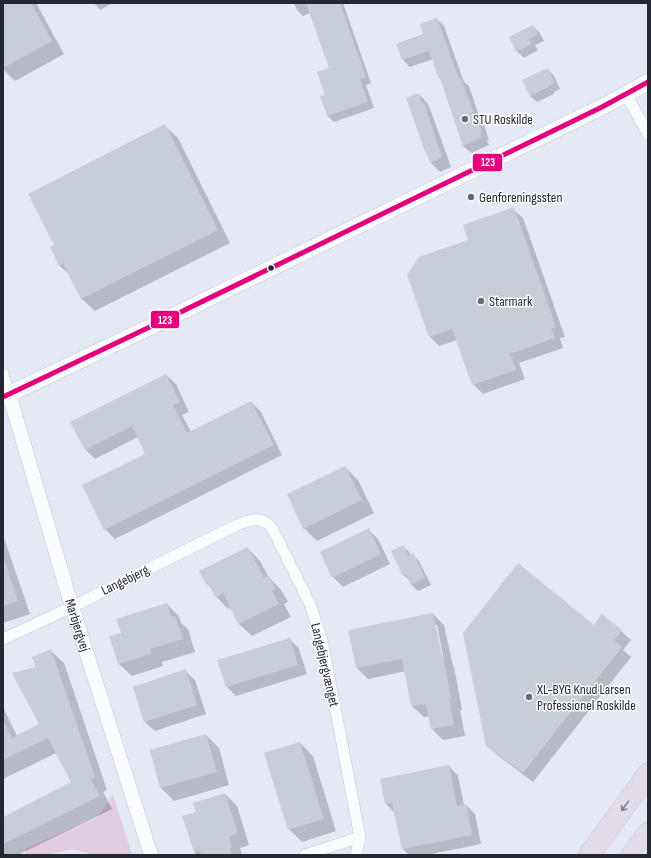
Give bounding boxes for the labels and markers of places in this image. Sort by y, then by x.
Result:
place label: STU Roskilde [473,111,533,128]
marker: STU Roskilde [460,114,470,124]
place label: Genforeningssten [479,189,562,206]
marker: Genforeningssten [466,192,476,202]
unlabelled marker [266,263,276,273]
place label: Starmark [489,293,533,310]
marker: Starmark [476,296,486,306]
place label: XL-BYG Knud Larsen Professionel Roskilde [536,681,636,714]
marker: XL-BYG Knud Larsen Professionel Roskilde [524,692,534,702]

